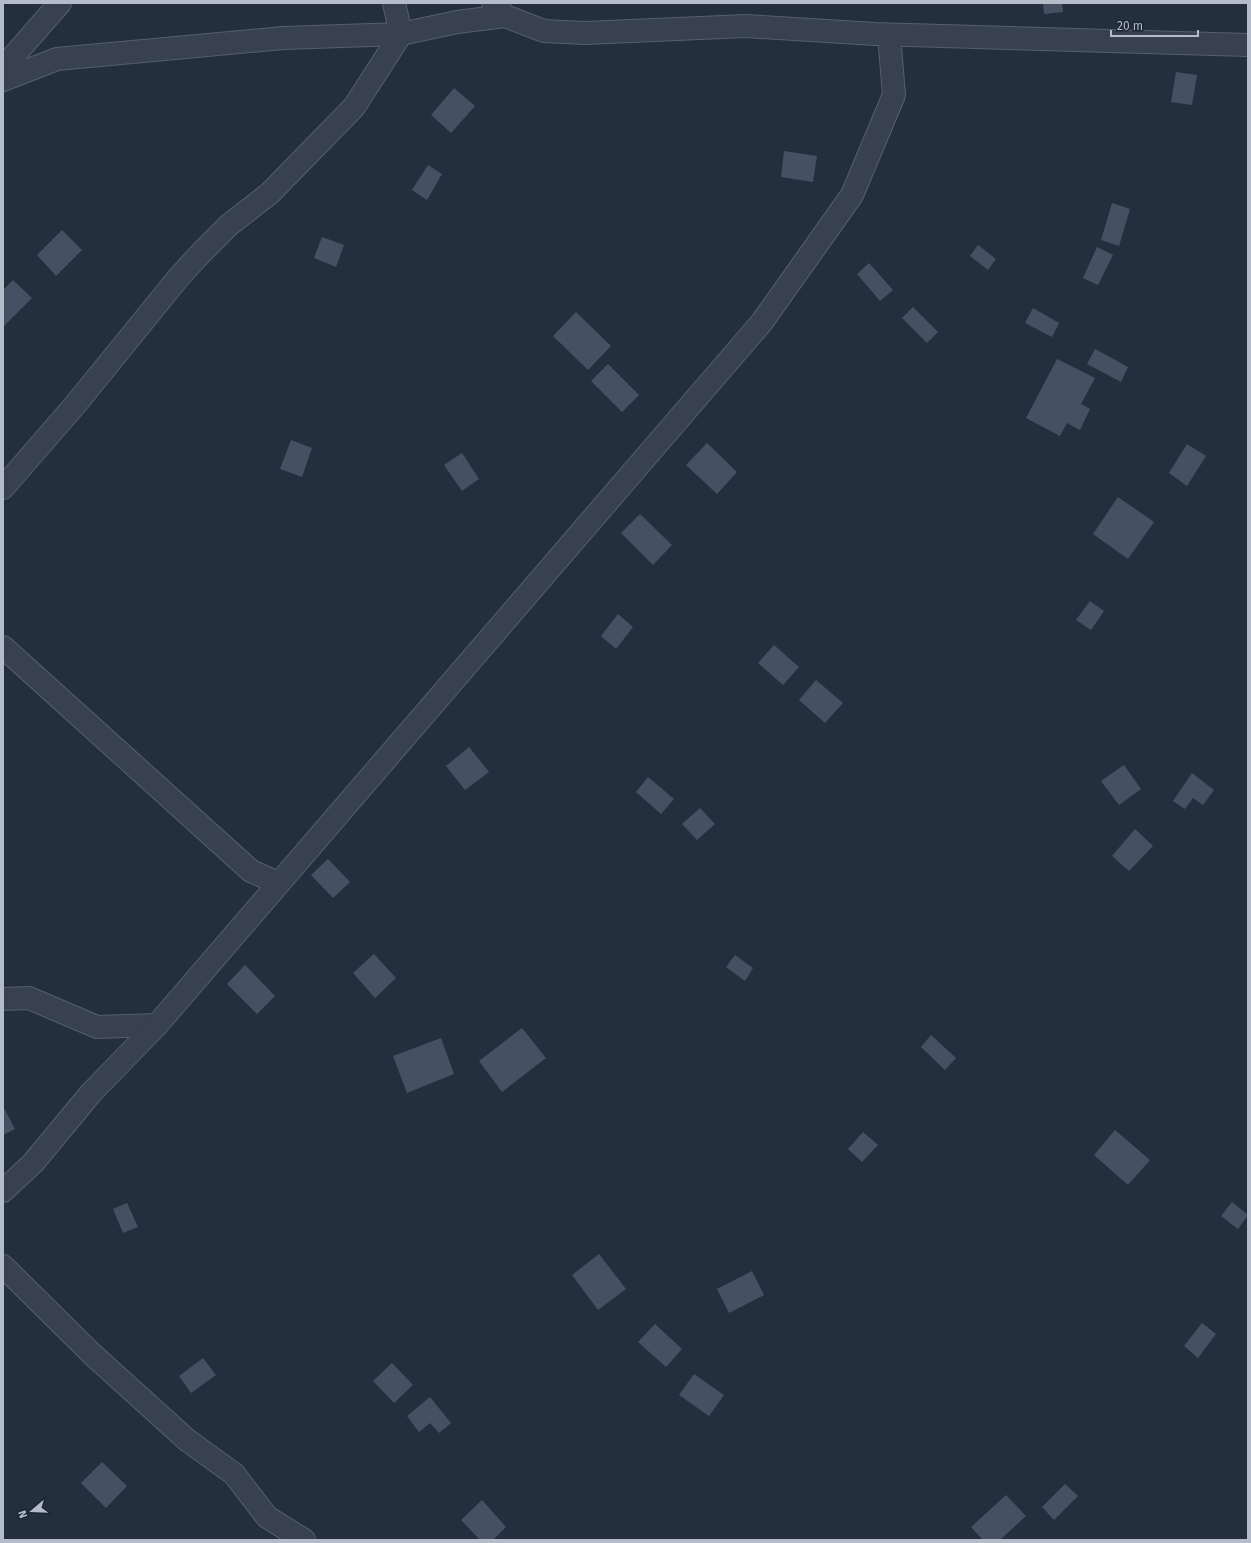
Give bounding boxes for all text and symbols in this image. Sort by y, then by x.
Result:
scale bar [1111,12,1198,38]
text: 20 m [1117,19,1143,33]
north arrow [12,1491,52,1531]
text: N [16,1509,30,1520]

